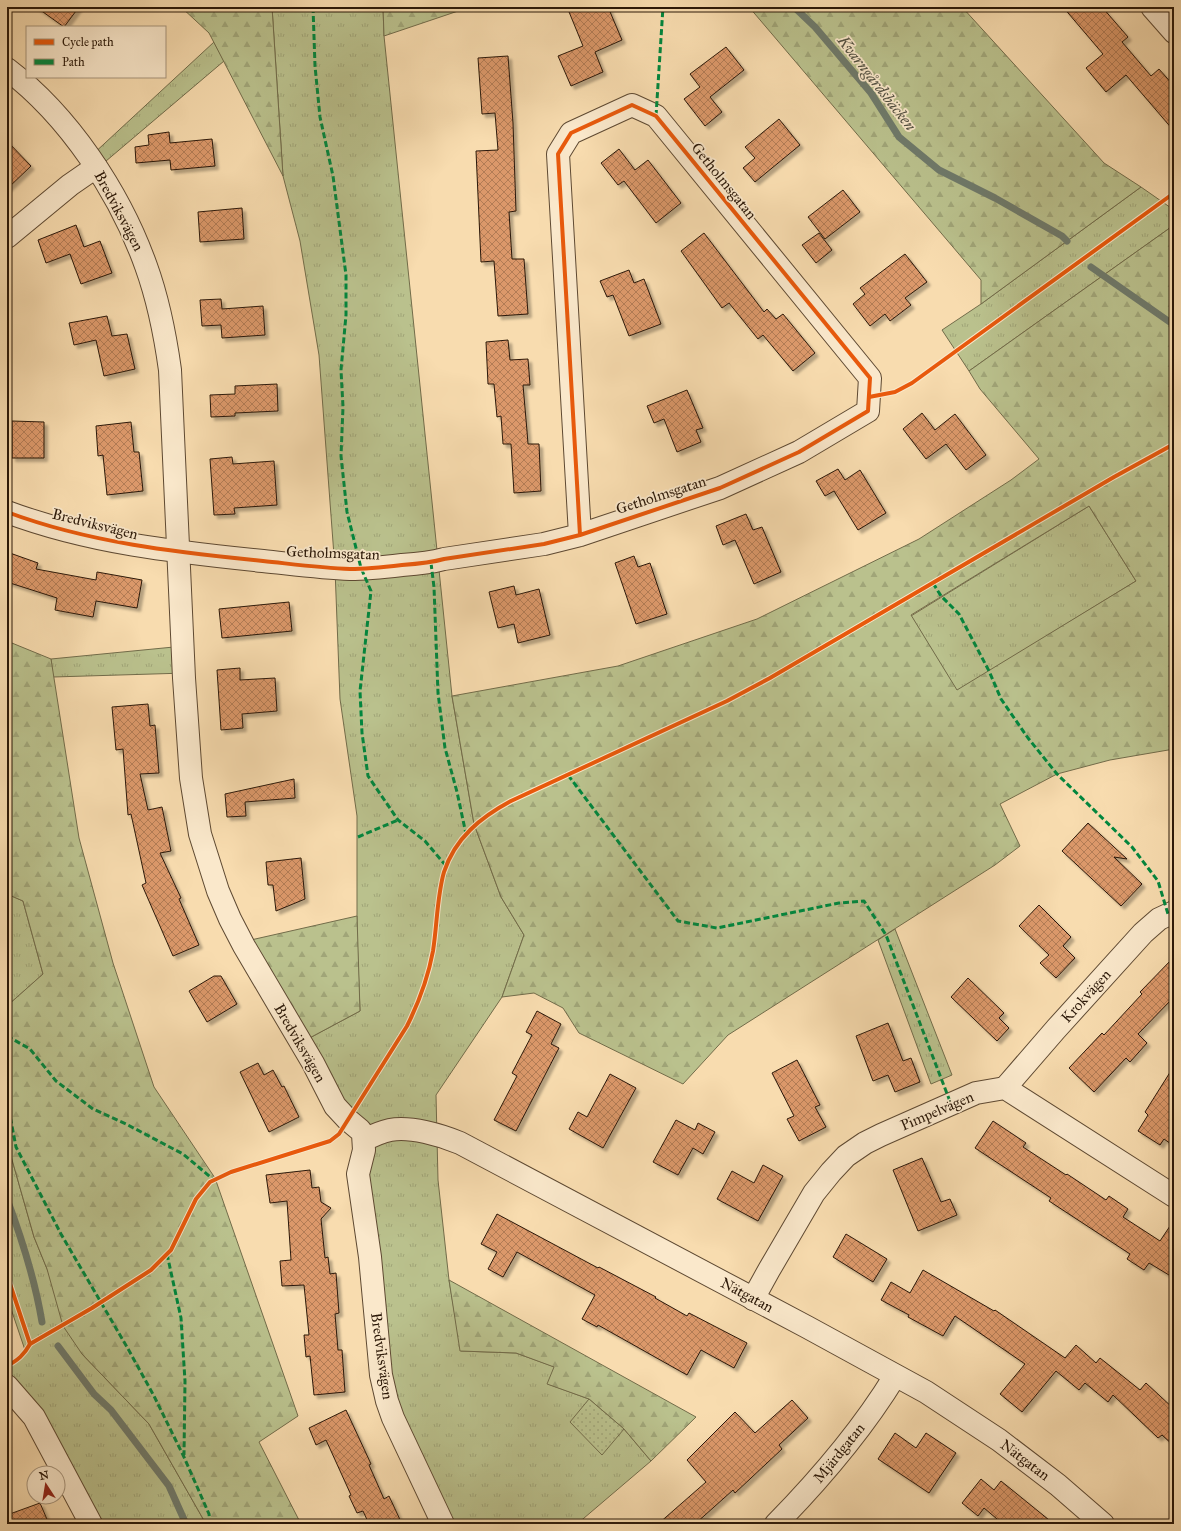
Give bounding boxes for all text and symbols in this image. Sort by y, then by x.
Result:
legend [26,26,166,78]
water label: Kvarngårdsbäcken [833,31,921,135]
text: Cycle path [62,35,114,49]
text: Path [62,55,85,69]
street label: Getholmsgatan [688,139,760,223]
street label: Bredviksvägen [90,168,148,254]
street label: Getholmsgatan [614,472,708,518]
street label: Bredviksvägen [50,505,140,543]
street label: Getholmsgatan [286,542,380,564]
street label: Krokvägen [1057,966,1115,1026]
street label: Bredviksvägen [270,1000,330,1086]
street label: Pimpelvägen [898,1088,976,1134]
street label: Nätgatan [717,1274,777,1316]
street label: Bredviksvägen [367,1311,397,1401]
street label: Mjärdgatan [809,1419,869,1487]
street label: Nätgatan [997,1436,1053,1484]
north arrow [26,1465,66,1505]
text: N [38,1468,51,1483]

